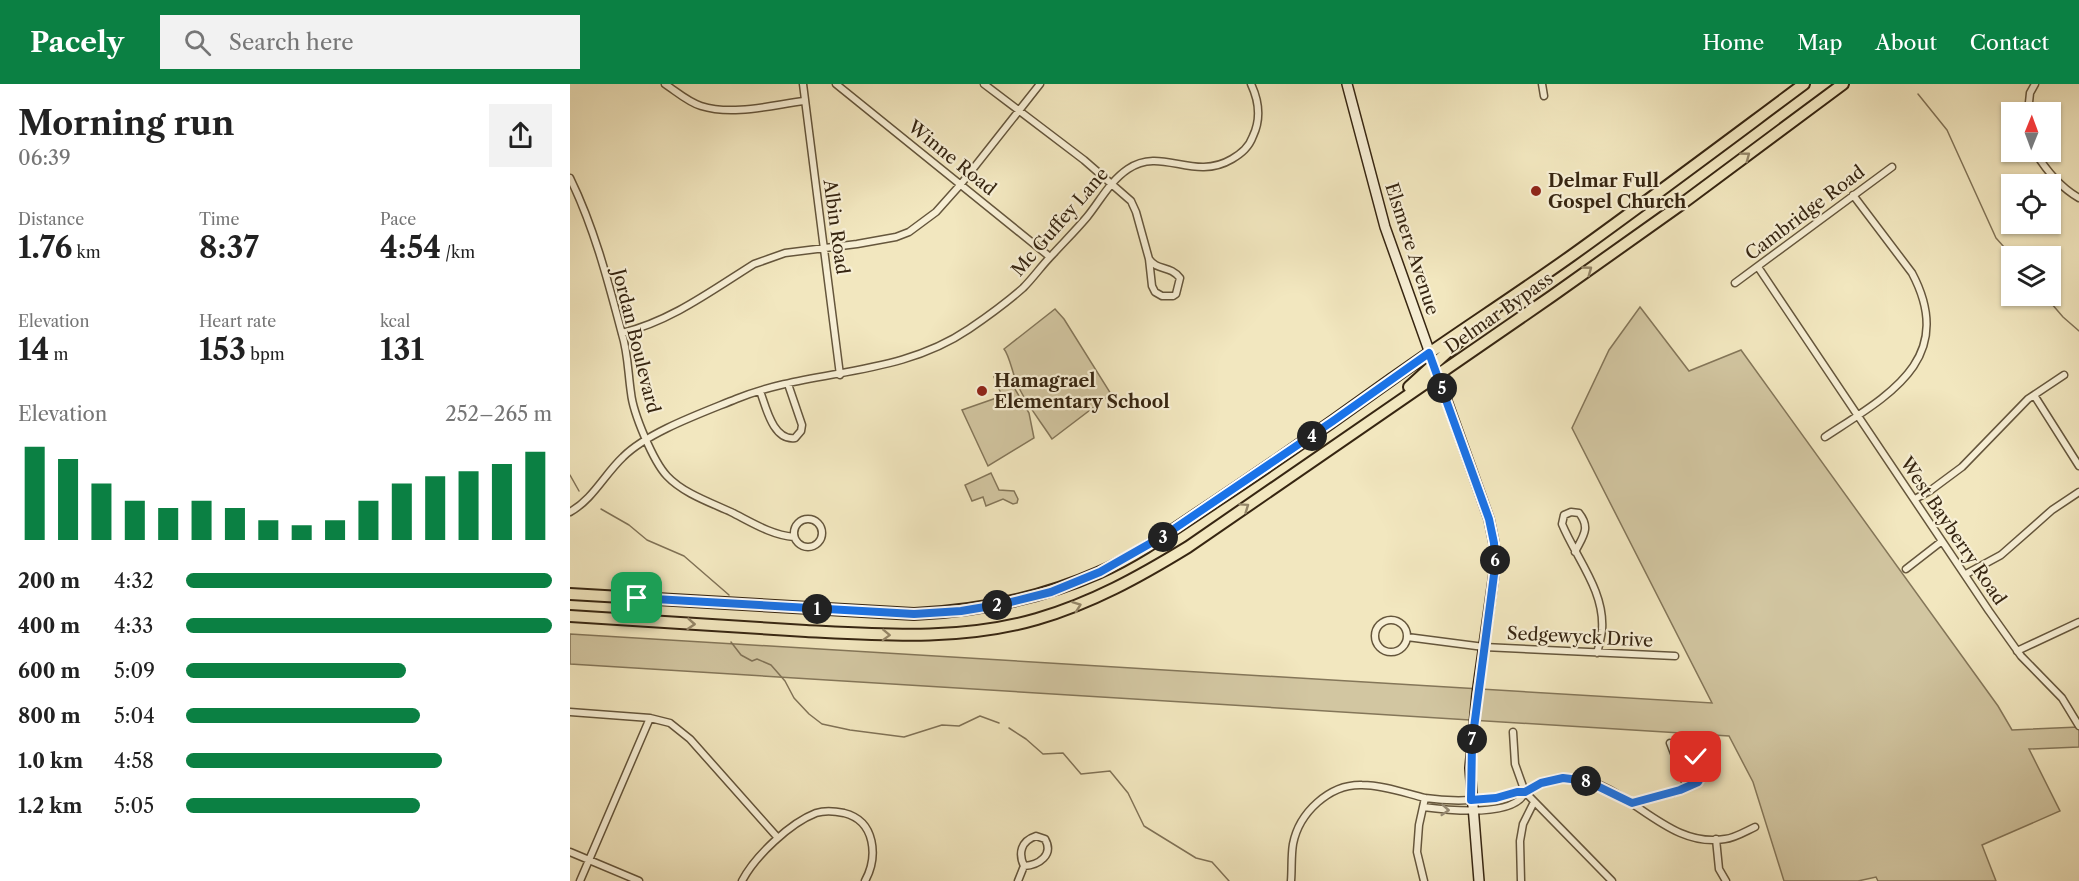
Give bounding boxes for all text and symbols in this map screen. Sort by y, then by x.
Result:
search box [160,15,580,69]
text: Pacely [30,25,124,59]
icon: search [181,26,214,59]
text: Search here [229,29,354,56]
text: Home [1703,30,1764,55]
text: Map [1797,30,1842,55]
text: About [1875,30,1937,55]
text: Contact [1970,30,2049,55]
north arrow [2001,102,2061,162]
map controls [2001,102,2061,306]
text: Morning run [18,103,234,144]
button: share [489,104,552,167]
street label: Winne Road [903,115,1001,200]
text: 06:39 [18,146,71,170]
one-way arrow [1740,152,1751,163]
street label: Cambridge Road [1741,161,1869,265]
street label: Mc Guffey Lane [1007,163,1113,281]
place label: Delmar Full Gospel Church [1548,170,1687,213]
button: locate [2001,174,2061,234]
street label: Albin Road [818,177,854,276]
street label: Elsmere Avenue [1380,180,1444,318]
marker: Delmar Full Gospel Church [1529,184,1543,198]
text: Distance [18,209,84,229]
text: Time [199,209,239,229]
text: Pace [380,209,416,229]
text: 1.76 [18,229,72,266]
text: 8:37 [199,229,259,266]
text: 4:54 [380,229,441,266]
text: km [72,242,101,262]
text: /km [441,242,475,262]
button: layers [2001,246,2061,306]
street label: Jordan Boulevard [607,264,665,415]
one-way arrow [1582,266,1593,277]
street label: Delmar Bypass [1441,268,1557,358]
text: Elevation [18,311,89,331]
text: Heart rate [199,311,276,331]
text: kcal [380,311,410,331]
text: 14 [18,331,49,368]
text: 153 [199,331,246,368]
text: 131 [380,331,424,368]
text: m [49,344,68,364]
text: bpm [246,344,285,364]
place label: Hamagrael Elementary School [994,370,1170,413]
pin: 5 [1427,373,1457,403]
text: 5 [1438,378,1446,398]
marker: Hamagrael Elementary School [975,384,989,398]
text: Elevation [18,402,107,426]
text: 252–265 m [445,402,552,426]
pin: 4 [1297,421,1327,451]
text: 4 [1307,426,1317,446]
street label: West Bayberry Road [1895,452,2011,609]
one-way arrow [1238,503,1249,514]
pin: 3 [1148,522,1178,552]
text: 3 [1158,527,1168,547]
pin: 6 [1480,545,1510,575]
text: 6 [1490,550,1500,570]
text: 200 m [18,569,80,593]
text: 4:32 [114,569,154,593]
pin [611,572,662,623]
icon: arrive [620,581,653,614]
pin: 2 [982,590,1012,620]
pin: 1 [802,594,832,624]
text: 2 [992,595,1002,615]
text: 1 [813,599,821,619]
one-way arrow [1071,600,1082,613]
text: 400 m [18,614,80,638]
text: 4:33 [114,614,153,638]
one-way arrow [687,617,696,630]
street label: Sedgewyck Drive [1506,622,1654,652]
one-way arrow [881,629,890,641]
text: 600 m [18,659,80,683]
text: 5:09 [114,659,155,683]
text: 800 m [18,704,81,728]
text: 5:04 [114,704,155,728]
pin: 7 [1457,724,1487,754]
text: 7 [1468,729,1476,749]
pin [1670,731,1721,782]
icon: check [1679,740,1712,773]
text: 1.0 km [18,749,83,773]
text: 4:58 [114,749,154,773]
pin: 8 [1571,766,1601,796]
text: 8 [1581,771,1591,791]
text: 1.2 km [18,794,82,818]
text: 5:05 [114,794,154,818]
one-way arrow [1440,803,1449,816]

